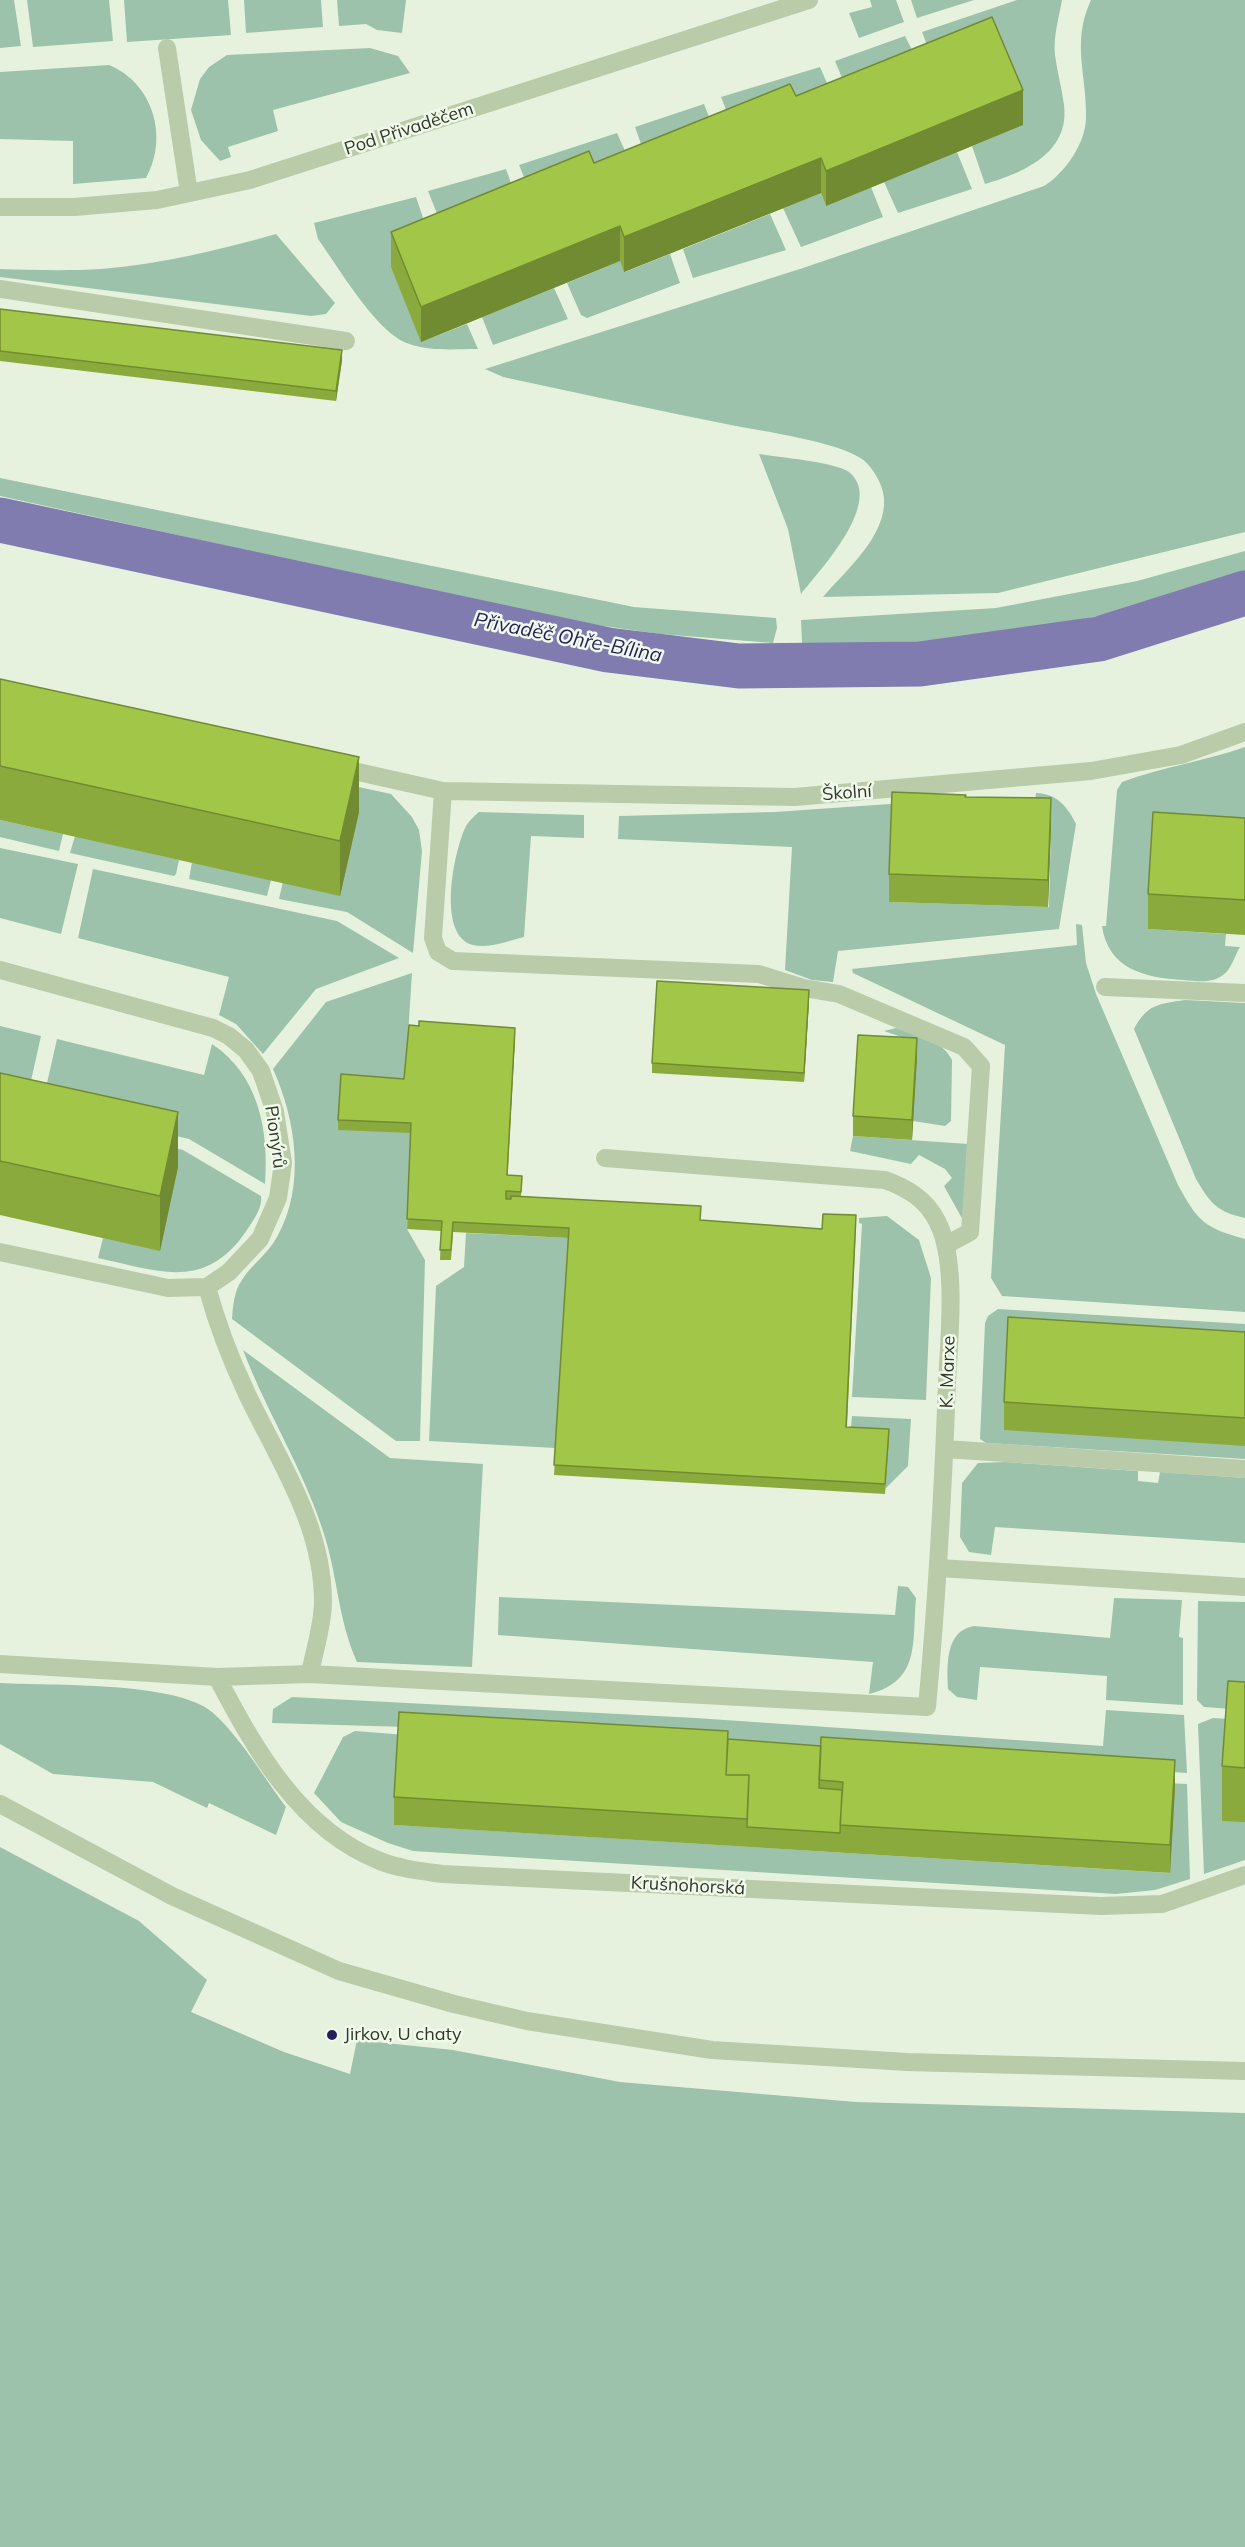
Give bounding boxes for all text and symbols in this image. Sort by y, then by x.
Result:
street label: Pod Přivaděčem [342,98,476,160]
water label: Přivaděč Ohře-Bílina [472,608,664,668]
street label: Školní [821,780,873,806]
street label: Pionýrů [260,1104,290,1170]
street label: K. Marxe [936,1335,960,1409]
street label: Krušnohorská [630,1872,746,1900]
place label: Jirkov, U chaty [344,2024,461,2046]
marker: Jirkov, U chaty [325,2028,339,2042]

